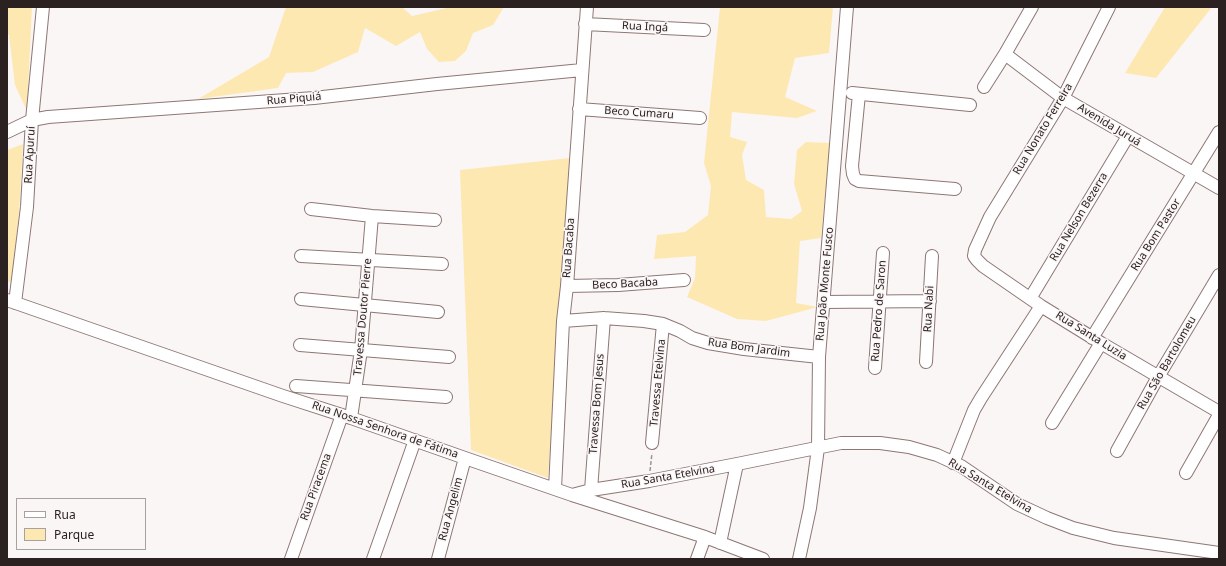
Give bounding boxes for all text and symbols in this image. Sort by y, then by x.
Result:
street label: Rua Ingá [622,19,668,35]
street label: Rua Nonato Ferreira [1010,81,1076,177]
street label: Rua Piquiá [266,90,322,108]
street label: Avenida Juruá [1075,101,1143,149]
street label: Beco Cumaru [604,104,674,122]
street label: Rua Apuruí [22,126,38,184]
street label: Rua Nelson Bezerra [1047,170,1111,264]
street label: Rua Bom Pastor [1128,196,1184,274]
street label: Rua Bacaba [560,217,578,279]
street label: Rua João Monte Fusco [813,227,837,341]
street label: Travessa Doutor Pierre [351,258,375,376]
street label: Rua Pedro de Saron [869,260,889,362]
street label: Beco Bacaba [592,276,658,292]
street label: Rua Nabi [921,285,937,333]
street label: Rua Santa Luzia [1053,309,1129,363]
street label: Rua São Bartolomeu [1135,314,1199,412]
street label: Rua Bom Jardim [707,336,791,360]
street label: Travessa Etelvina [648,339,668,427]
street label: Travessa Bom Jesus [587,353,607,455]
street label: Rua Nossa Senhora de Fátima [310,399,460,461]
street label: Rua Piracema [298,452,334,522]
street label: Rua Santa Etelvina [946,456,1034,516]
street label: Rua Santa Etelvina [620,462,716,492]
street label: Rua Angelim [436,476,466,542]
legend [16,498,146,550]
text: Rua [54,506,76,523]
text: Parque [54,526,94,543]

